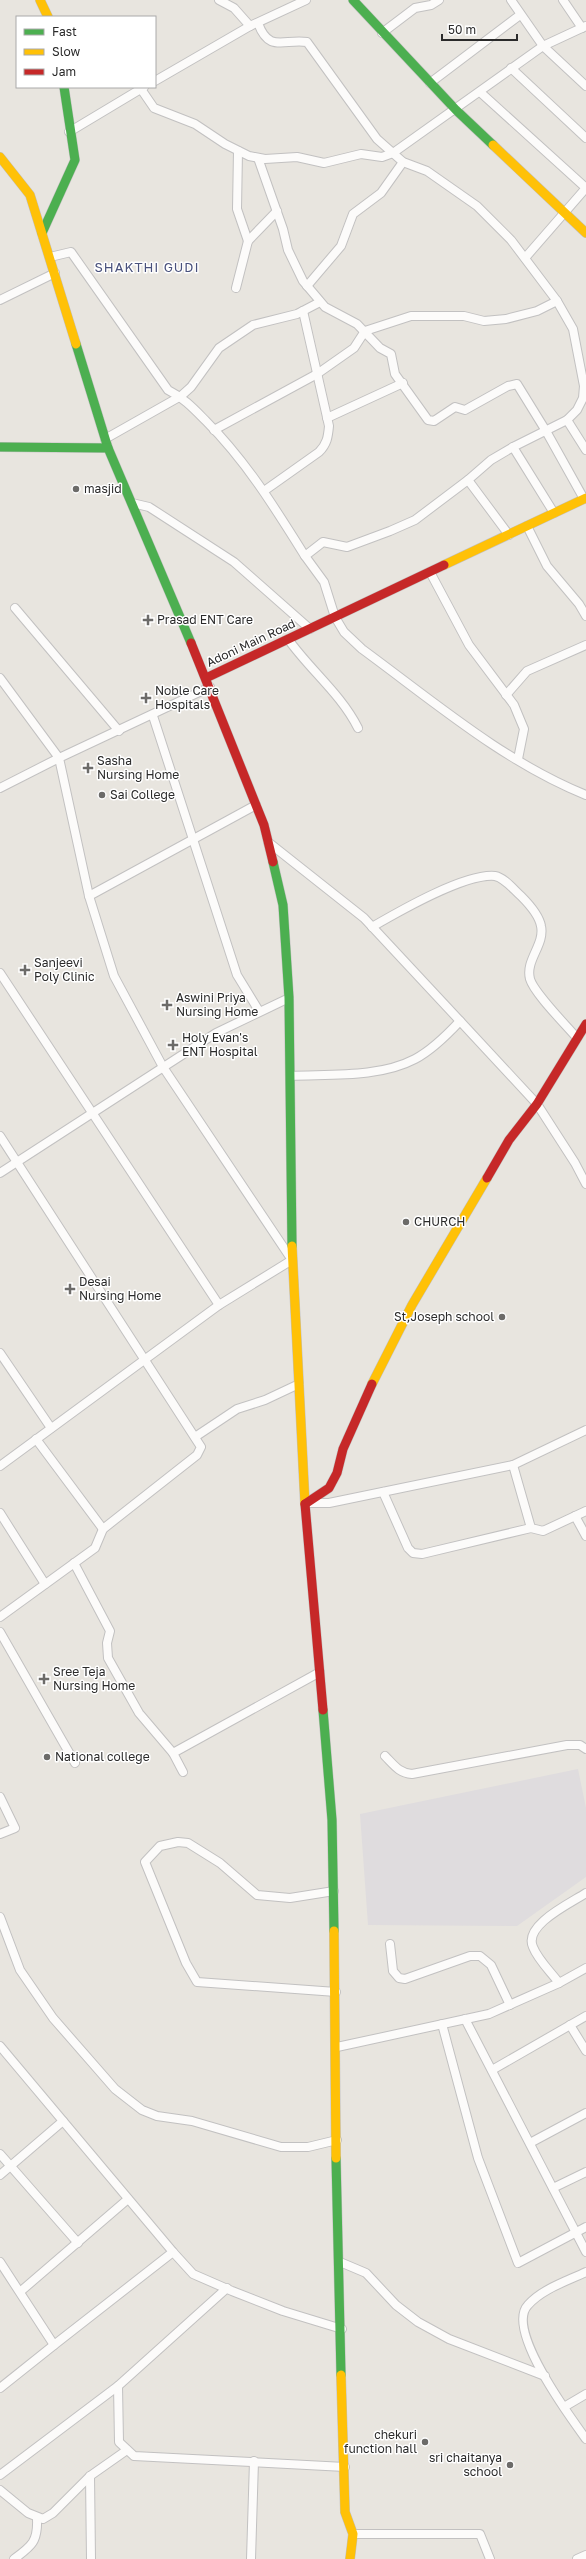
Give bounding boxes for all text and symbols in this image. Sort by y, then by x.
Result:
legend [16,16,156,88]
scale bar [442,16,517,42]
text: 50 m [448,22,476,37]
text: Fast [52,24,77,39]
text: Slow [52,44,80,59]
text: Jam [52,64,76,79]
district label: SHAKTHI GUDI [95,259,200,275]
place label: masjid [84,481,122,496]
marker: masjid [71,484,81,494]
place label: Prasad ENT Care [157,612,253,627]
marker: Prasad ENT Care [142,614,154,626]
street label: Adoni Main Road [204,615,298,670]
place label: Noble Care Hospitals [155,683,219,712]
marker: Noble Care Hospitals [140,692,152,704]
place label: Sasha Nursing Home [97,753,179,782]
marker: Sasha Nursing Home [82,762,94,774]
place label: Sai College [110,787,175,802]
marker: Sai College [97,790,107,800]
place label: Sanjeevi Poly Clinic [34,955,95,984]
marker: Sanjeevi Poly Clinic [19,964,31,976]
place label: Aswini Priya Nursing Home [176,990,258,1019]
marker: Aswini Priya Nursing Home [161,999,173,1011]
place label: Holy Evan's ENT Hospital [182,1030,258,1059]
marker: Holy Evan's ENT Hospital [167,1039,179,1051]
place label: CHURCH [414,1214,465,1229]
marker: CHURCH [401,1217,411,1227]
place label: Desai Nursing Home [79,1274,161,1303]
marker: Desai Nursing Home [64,1283,76,1295]
place label: St,Joseph school [394,1309,494,1324]
marker: St,Joseph school [497,1312,507,1322]
place label: Sree Teja Nursing Home [53,1664,135,1693]
marker: Sree Teja Nursing Home [38,1673,50,1685]
place label: National college [55,1749,150,1764]
marker: National college [42,1752,52,1762]
place label: chekuri function hall [344,2427,417,2456]
marker: chekuri function hall [420,2437,430,2447]
place label: sri chaitanya school [429,2450,502,2479]
marker: sri chaitanya school [505,2460,515,2470]

